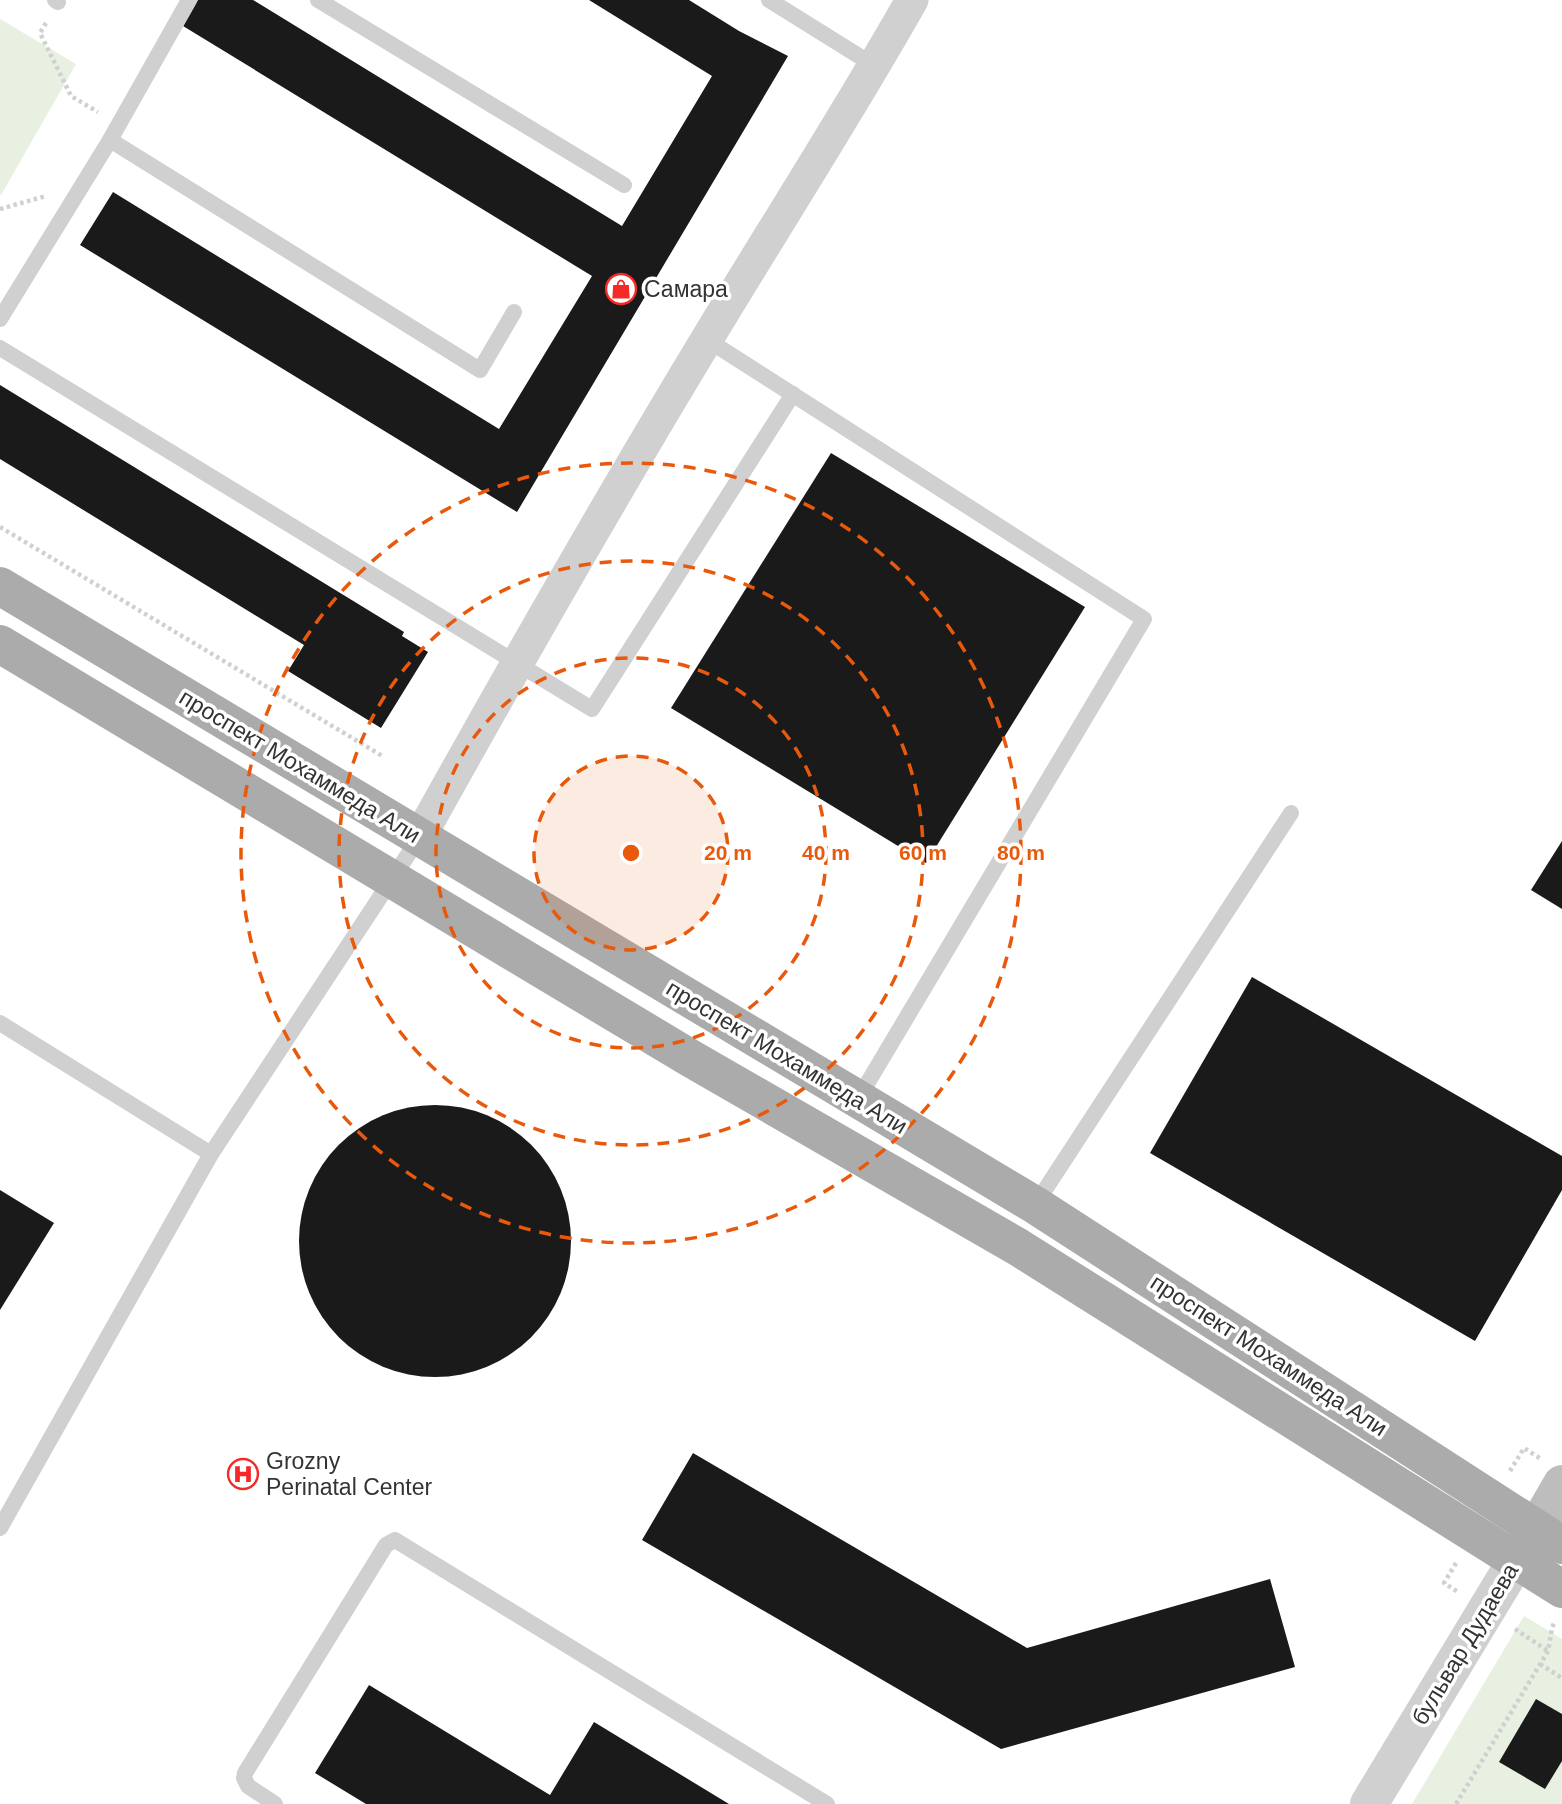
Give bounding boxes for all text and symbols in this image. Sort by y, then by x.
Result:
shop icon: Самара [604,272,638,306]
place label: Самара [644,276,728,302]
street label: проспект Мохаммеда Али [175,684,425,848]
centre of rings [619,841,643,865]
text: 20 m [704,841,752,864]
text: 40 m [802,841,850,864]
text: 60 m [899,841,947,864]
text: 80 m [997,841,1045,864]
street label: проспект Мохаммеда Али [662,975,912,1139]
street label: проспект Мохаммеда Али [1146,1269,1392,1441]
place label: Grozny Perinatal Center [266,1448,433,1500]
hospital icon: Grozny Perinatal Center [226,1457,260,1491]
street label: бульвар Дудаева [1407,1558,1524,1729]

